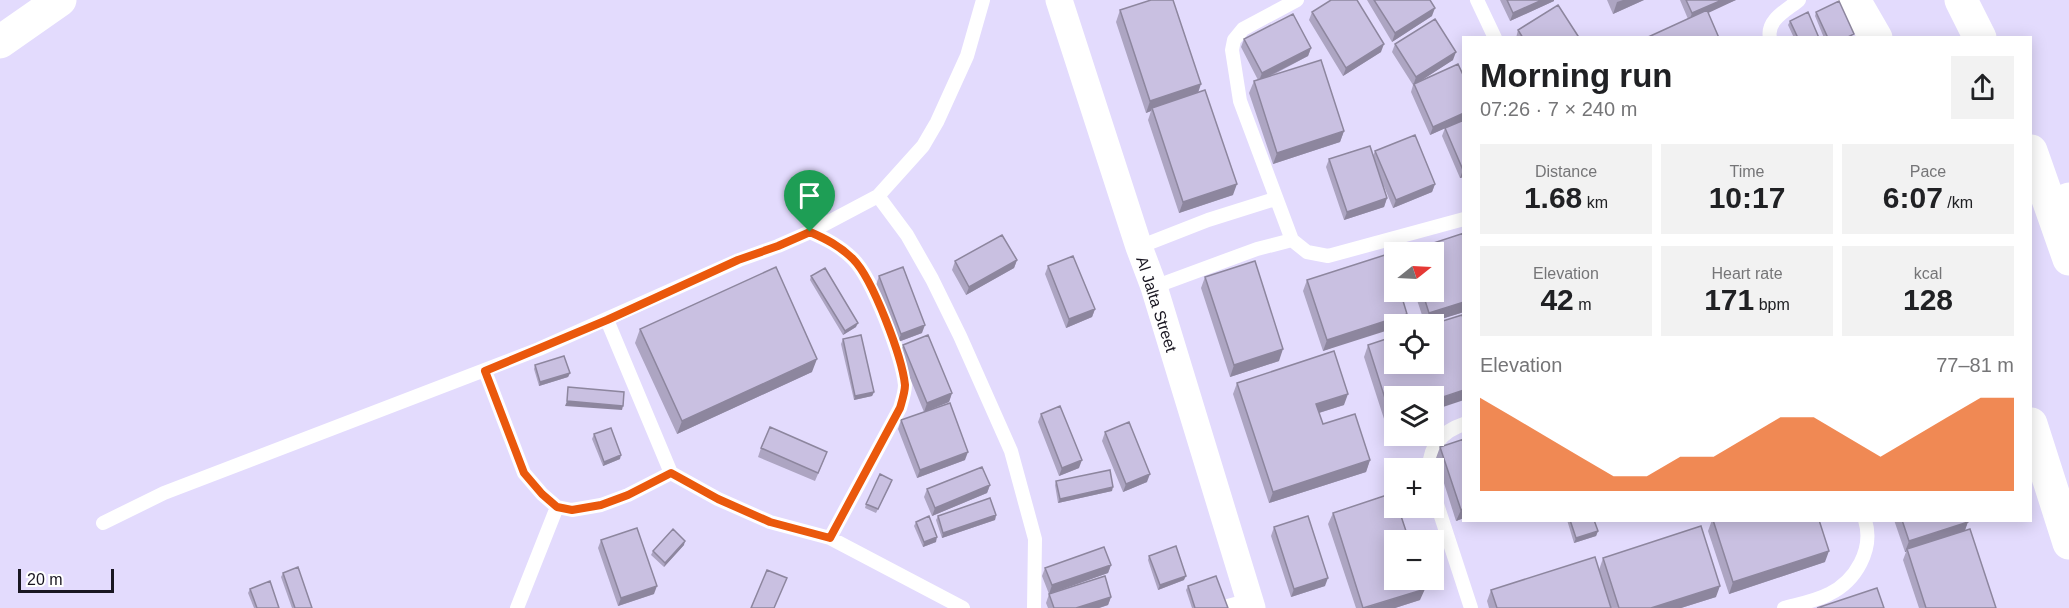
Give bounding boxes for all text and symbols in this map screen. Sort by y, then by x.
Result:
button: share [1951,56,2014,119]
text: Morning run [1480,57,1672,94]
text: 07:26 · 7 × 240 m [1480,98,1637,120]
text: Distance [1535,163,1597,180]
text: Time [1730,163,1764,180]
text: Pace [1910,163,1946,180]
pin [784,170,835,232]
icon: arrive [793,179,826,212]
text: 1.68 [1524,181,1582,214]
text: 10:17 [1709,181,1785,214]
text: 6:07 [1883,181,1943,214]
text: km [1582,194,1608,211]
text: /km [1943,194,1973,211]
north arrow [1384,242,1444,302]
map controls [1384,242,1444,590]
street label: Al Jalta Street [1133,254,1180,355]
text: Elevation [1533,265,1599,282]
text: Heart rate [1711,265,1783,282]
text: kcal [1914,265,1942,282]
text: 42 [1540,283,1574,316]
text: 171 [1704,283,1754,316]
text: 128 [1903,283,1953,316]
text: m [1574,296,1592,313]
text: bpm [1754,296,1790,313]
button: locate [1384,314,1444,374]
text: Elevation [1480,354,1562,376]
text: 77–81 m [1936,354,2014,376]
button: layers [1384,386,1444,446]
button: + [1384,458,1444,518]
button: − [1384,530,1444,590]
scale bar [18,566,114,594]
text: 20 m [27,571,63,588]

